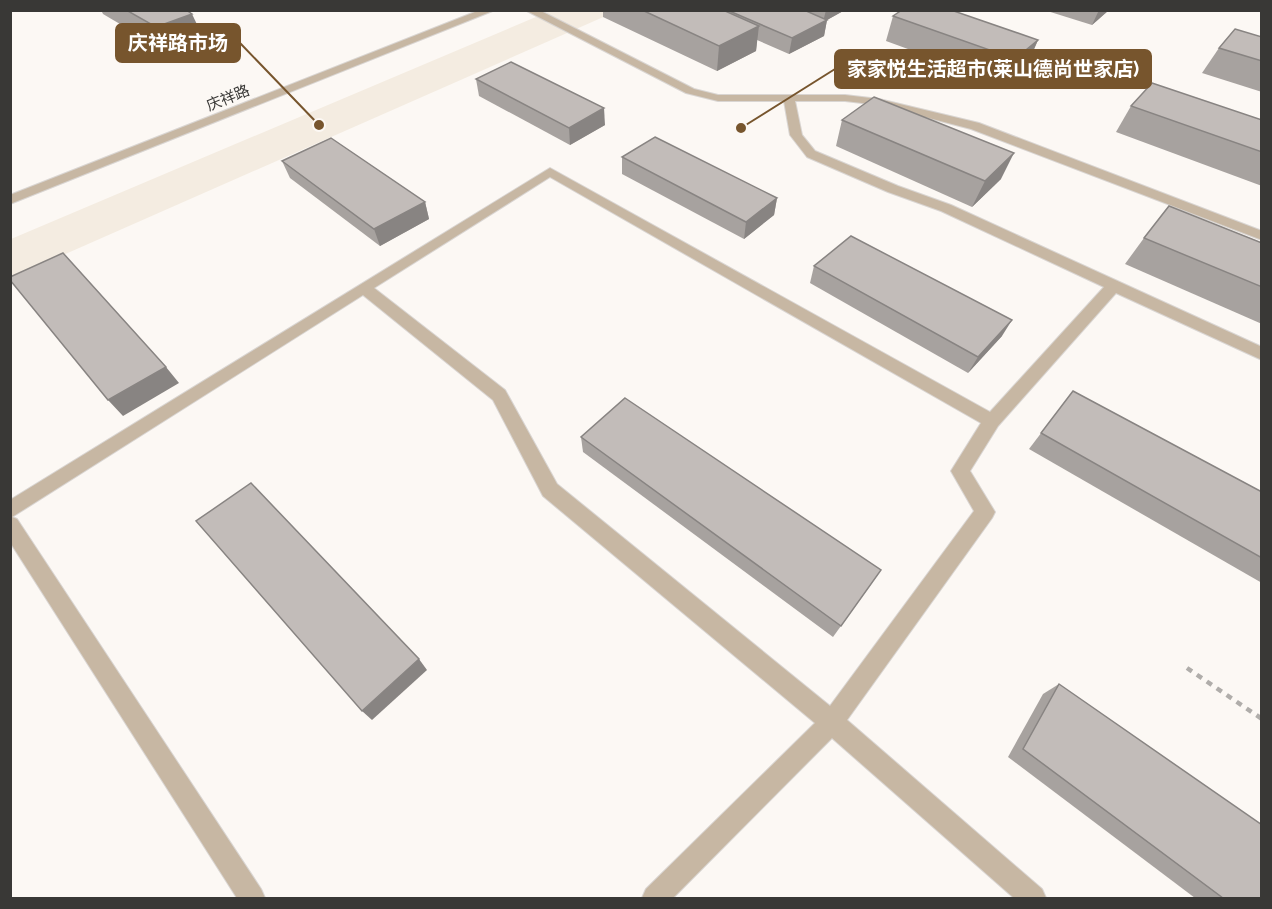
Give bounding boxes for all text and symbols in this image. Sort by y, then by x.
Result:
callout: 庆祥路市场 [116,24,240,62]
text: 庆祥路市场 [128,31,228,55]
callout: 家家悦生活超市(莱山德尚世家店) [835,50,1151,88]
text: 家家悦生活超市(莱山德尚世家店) [847,57,1139,81]
street label: 庆祥路 [204,81,252,115]

